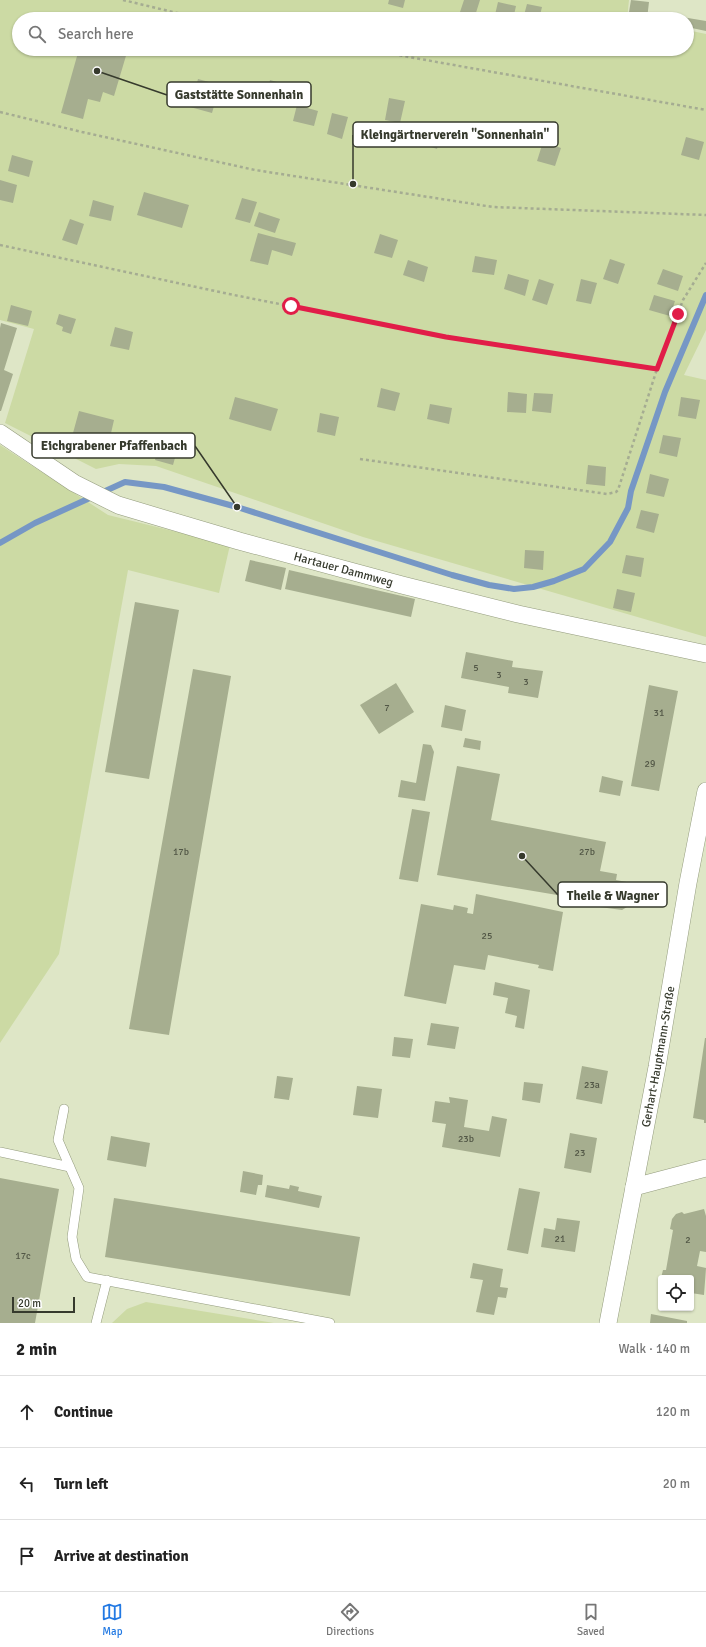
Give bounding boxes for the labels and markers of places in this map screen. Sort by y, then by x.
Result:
callout: Gaststätte Sonnenhain [167,82,311,107]
callout: Kleingärtnerverein "Sonnenhain" [353,122,558,147]
callout: Eichgrabener Pfaffenbach [32,433,195,458]
callout: Theile & Wagner [558,882,667,907]

